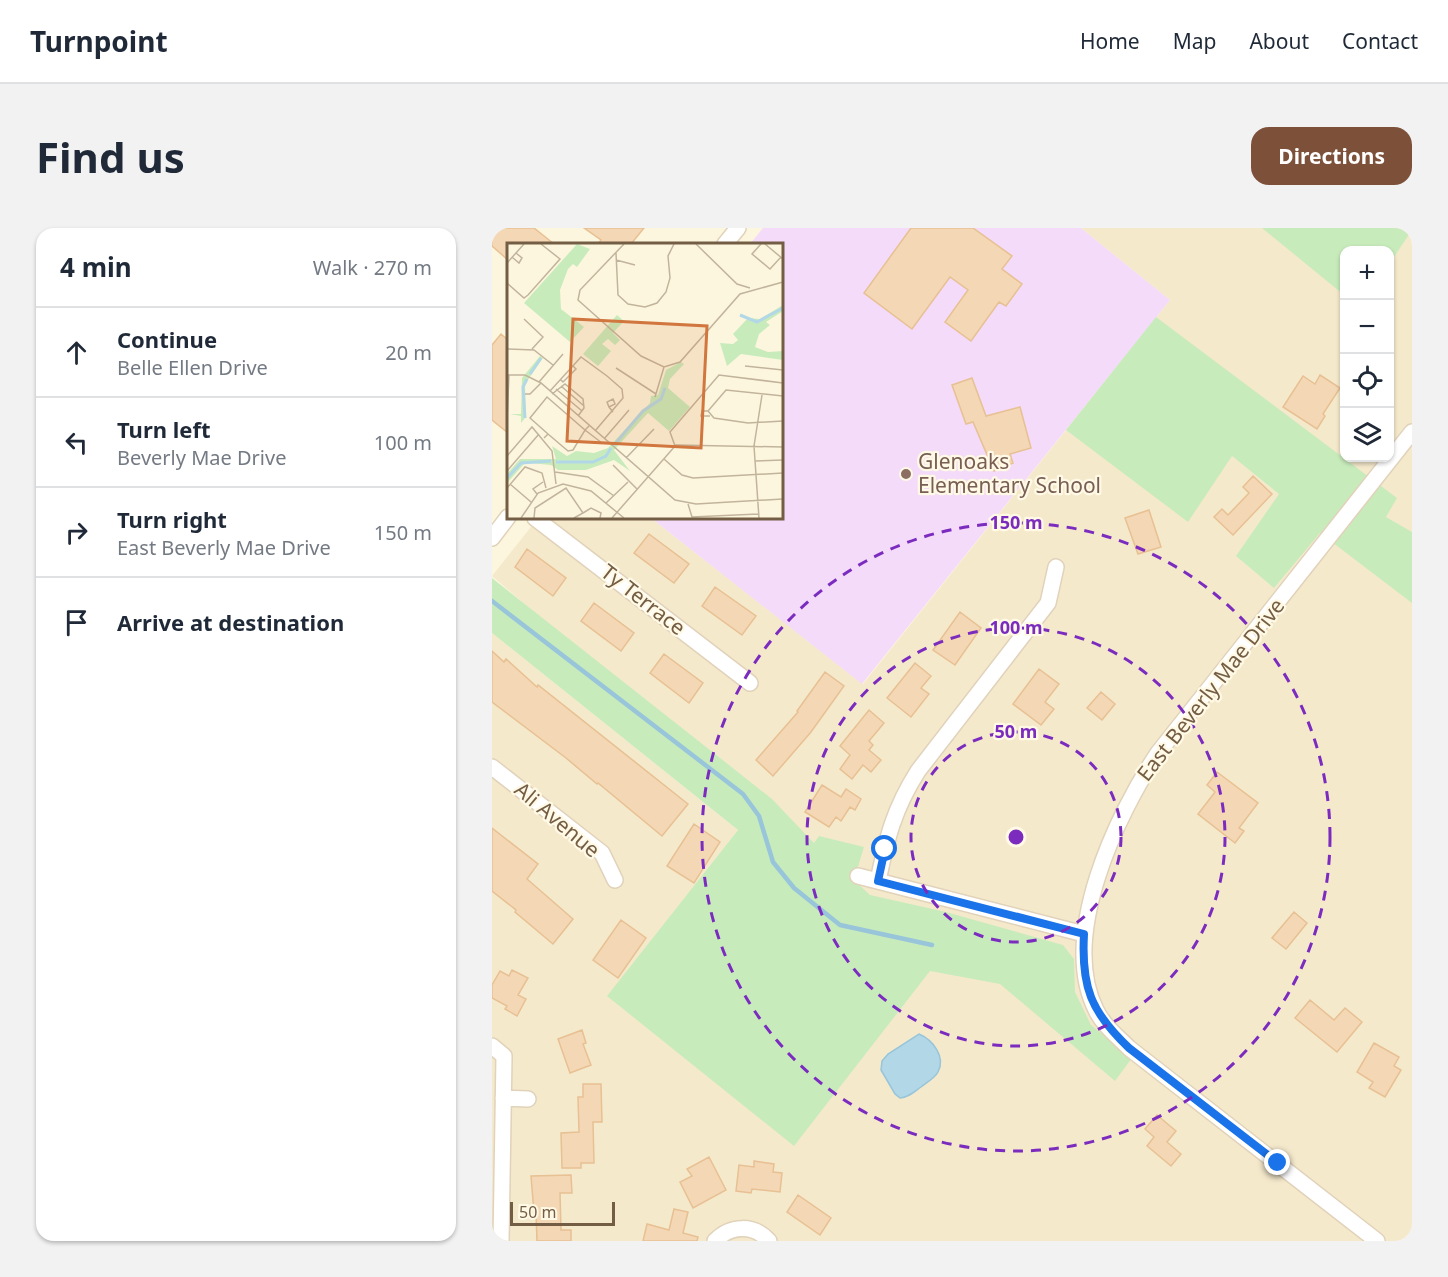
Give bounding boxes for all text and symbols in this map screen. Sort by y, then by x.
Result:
text: Turnpoint [30,22,168,60]
text: Home [1080,27,1140,55]
text: Map [1173,27,1216,55]
text: About [1249,27,1309,55]
text: Contact [1342,27,1418,55]
button: Directions [1251,127,1412,185]
text: Find us [36,128,185,185]
inset map [507,243,783,519]
map controls [1340,246,1394,462]
button: + [1340,246,1394,300]
text: 4 min [60,249,132,285]
text: Walk · 270 m [313,254,432,281]
button: − [1340,300,1394,354]
text: Continue [117,324,217,354]
icon: ahead [60,336,93,369]
text: 20 m [385,339,432,366]
text: Belle Ellen Drive [117,354,268,381]
button: locate [1340,354,1394,408]
button: layers [1340,408,1394,462]
text: Turn left [117,414,211,444]
icon: left [60,426,93,459]
text: 100 m [374,429,432,456]
text: Beverly Mae Drive [117,444,286,471]
place label: Glenoaks Elementary School [918,447,1101,499]
marker: Glenoaks Elementary School [899,467,913,481]
text: Turn right [117,504,227,534]
text: 150 m [989,510,1043,534]
icon: right [60,516,93,549]
text: 150 m [374,519,432,546]
text: East Beverly Mae Drive [117,534,331,561]
street label: Ty Terrace [596,557,692,641]
street label: East Beverly Mae Drive [1130,592,1290,786]
icon: arrive [60,606,93,639]
text: Arrive at destination [117,607,344,637]
text: 100 m [989,615,1043,639]
text: 50 m [995,719,1037,743]
street label: Ali Avenue [509,775,606,863]
centre of rings [1006,827,1026,847]
route start [871,835,897,861]
route end [1264,1149,1290,1175]
scale bar [510,1199,615,1226]
text: 50 m [519,1201,556,1223]

